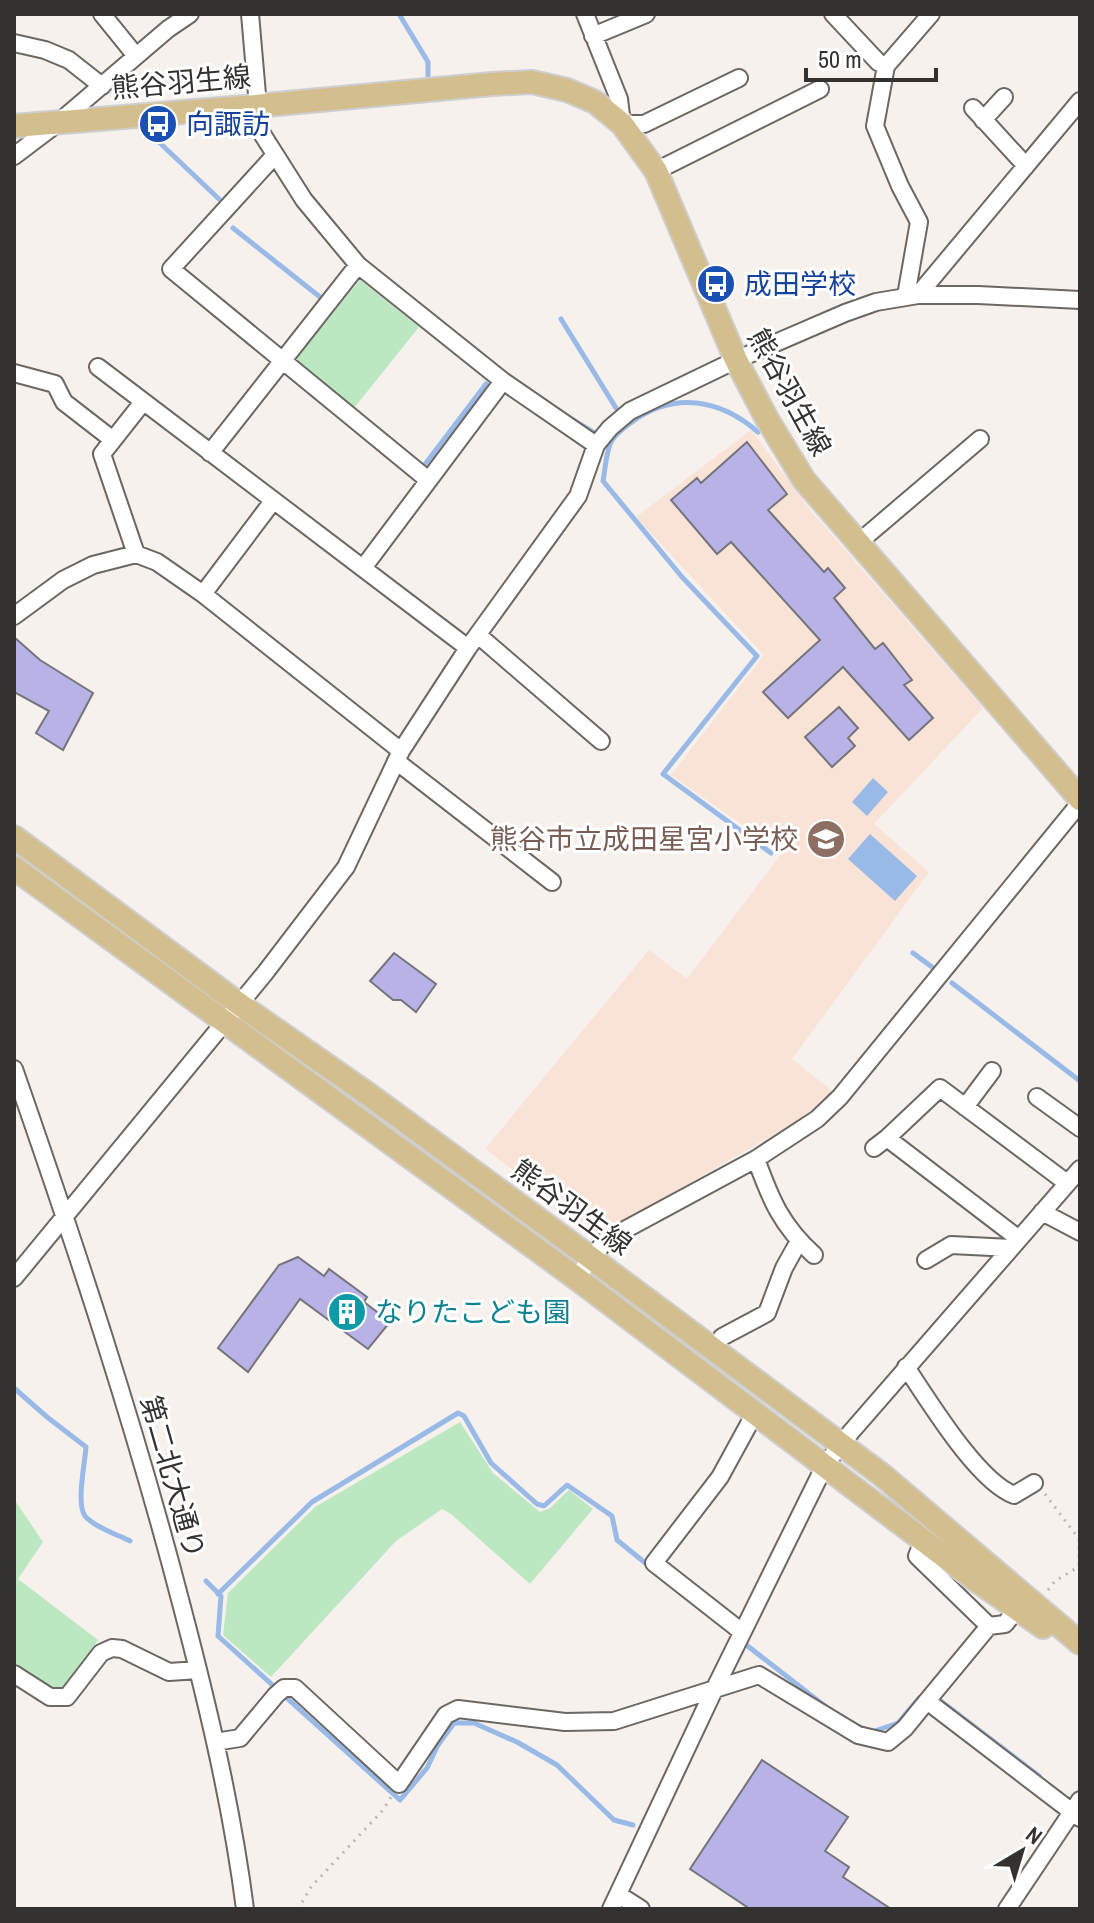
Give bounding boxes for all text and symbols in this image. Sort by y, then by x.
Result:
scale bar [806,32,936,82]
text: 50 m [818,43,862,75]
street label: 熊谷羽生線 [110,57,252,107]
bus stop icon: 向諏訪 [137,103,179,145]
place label: 向諏訪 [186,105,270,143]
bus stop icon: 成田学校 [695,263,737,305]
place label: 成田学校 [744,265,856,303]
street label: 熊谷羽生線 [739,322,841,462]
school or university icon: 熊谷市立成田星宮小学校 [805,818,847,860]
place label: 熊谷市立成田星宮小学校 [490,820,798,858]
street label: 熊谷羽生線 [504,1150,640,1264]
building icon: なりたこども園 [326,1291,368,1333]
place label: なりたこども園 [375,1293,571,1331]
street label: 第二北大通り [132,1391,214,1563]
north arrow [982,1811,1062,1891]
text: N [1020,1819,1049,1851]

